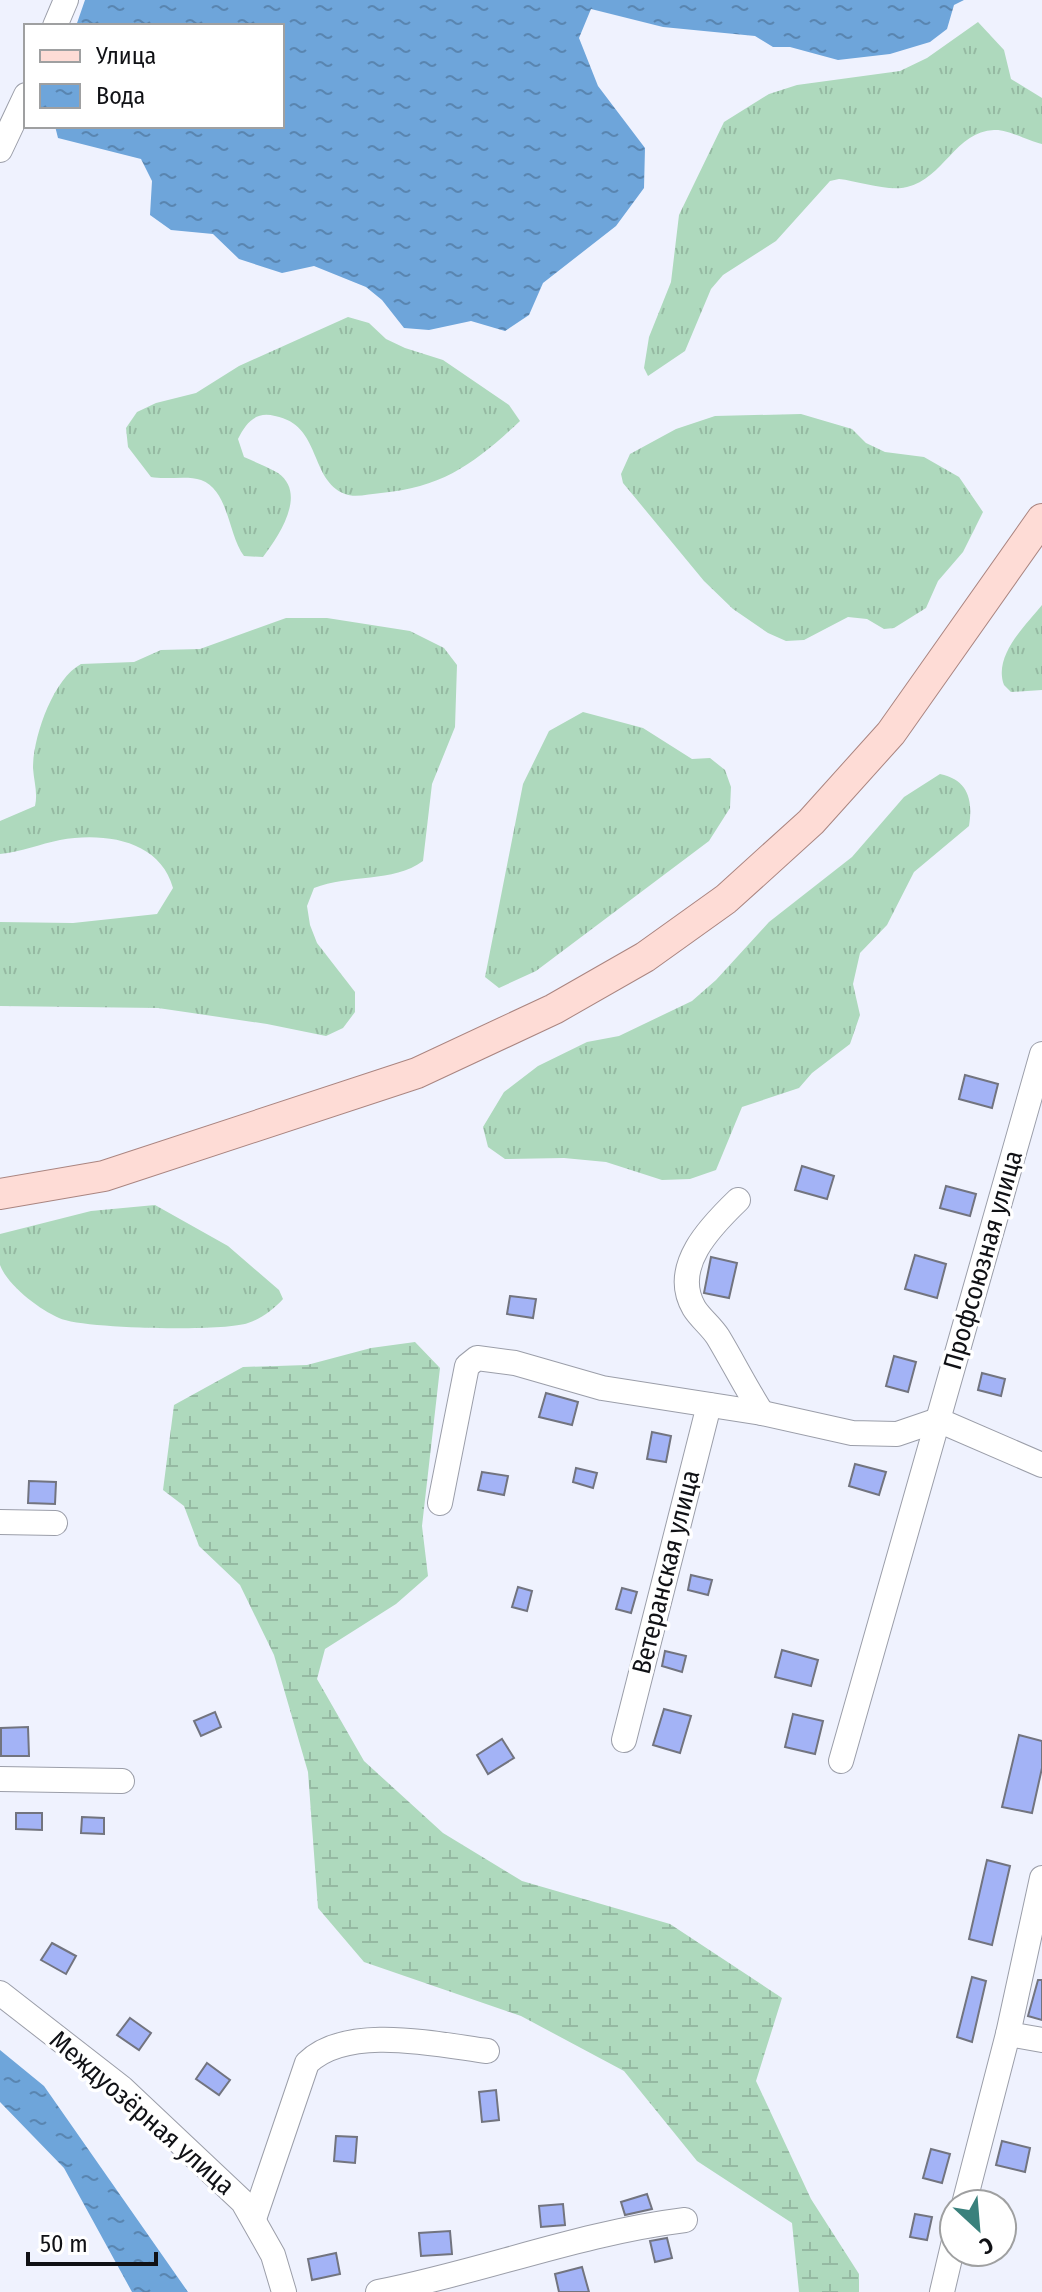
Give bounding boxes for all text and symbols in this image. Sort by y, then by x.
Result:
legend [24,24,284,128]
text: Улица [95,42,156,70]
text: Вода [96,82,145,110]
street label: Профсоюзная улица [937,1147,1029,1373]
street label: Ветеранская улица [626,1467,706,1677]
street label: Междуозёрная улица [43,2024,241,2202]
north arrow [938,2188,1018,2268]
scale bar [28,2216,156,2266]
text: 50 m [40,2230,88,2258]
text: С [975,2231,998,2260]

